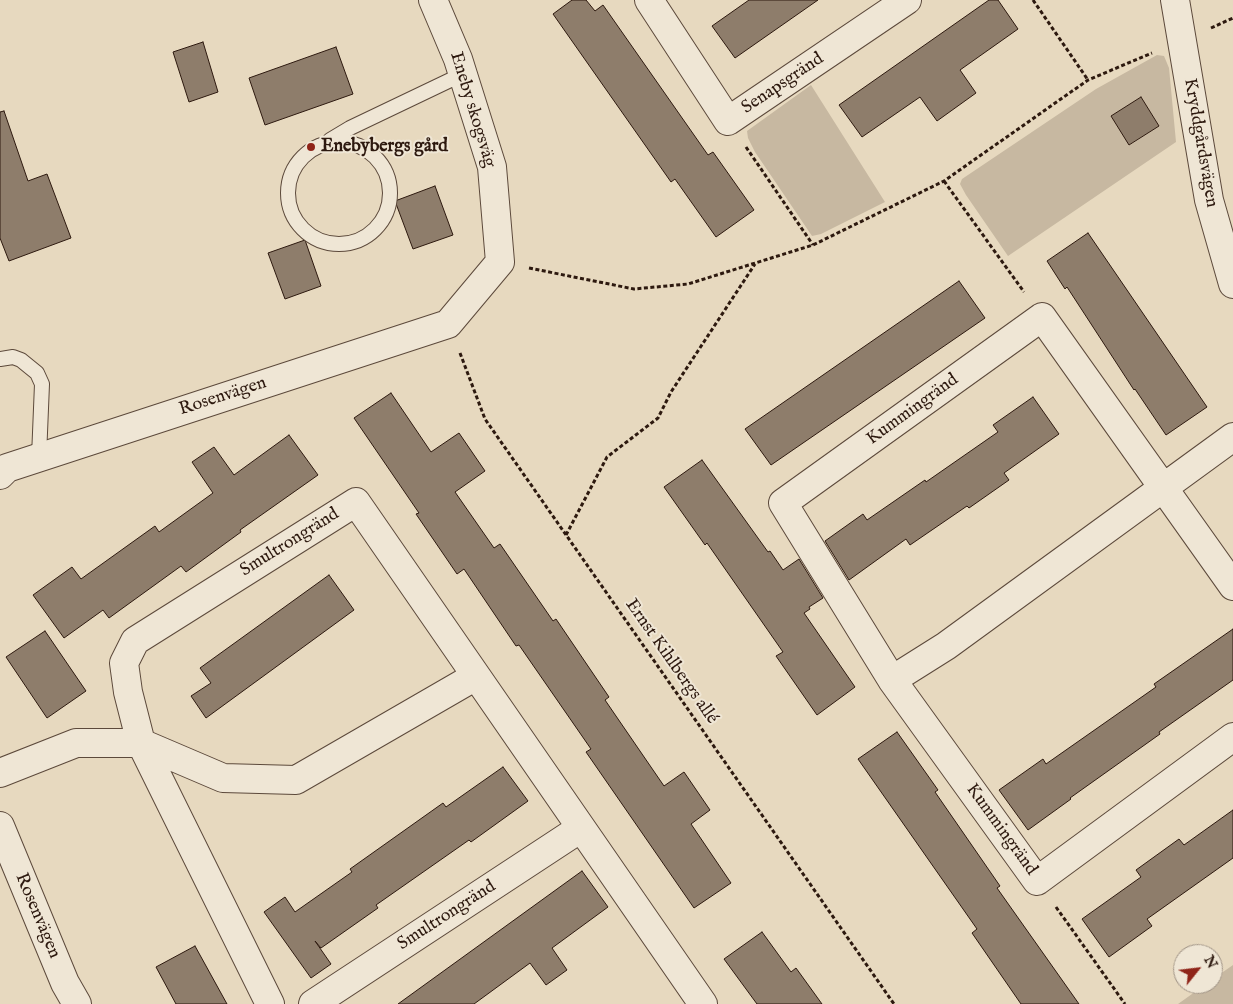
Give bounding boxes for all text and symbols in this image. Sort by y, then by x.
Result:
street label: Senapsgränd [738,49,828,119]
street label: Eneby skogsväg [444,50,500,170]
street label: Kryddgårdsvägen [1178,77,1222,209]
place label: Enebybergs gård [321,136,448,158]
marker: Enebybergs gård [305,141,317,153]
street label: Kummingränd [863,370,963,450]
street label: Rosenvägen [177,373,269,421]
street label: Smultrongränd [237,504,343,582]
street label: Ernst Kihlbergs allé [620,595,722,729]
street label: Kummingränd [961,780,1041,880]
street label: Rosenvägen [9,870,65,962]
street label: Smultrongränd [394,876,500,956]
north arrow [1173,944,1223,994]
text: N [1199,953,1221,972]

